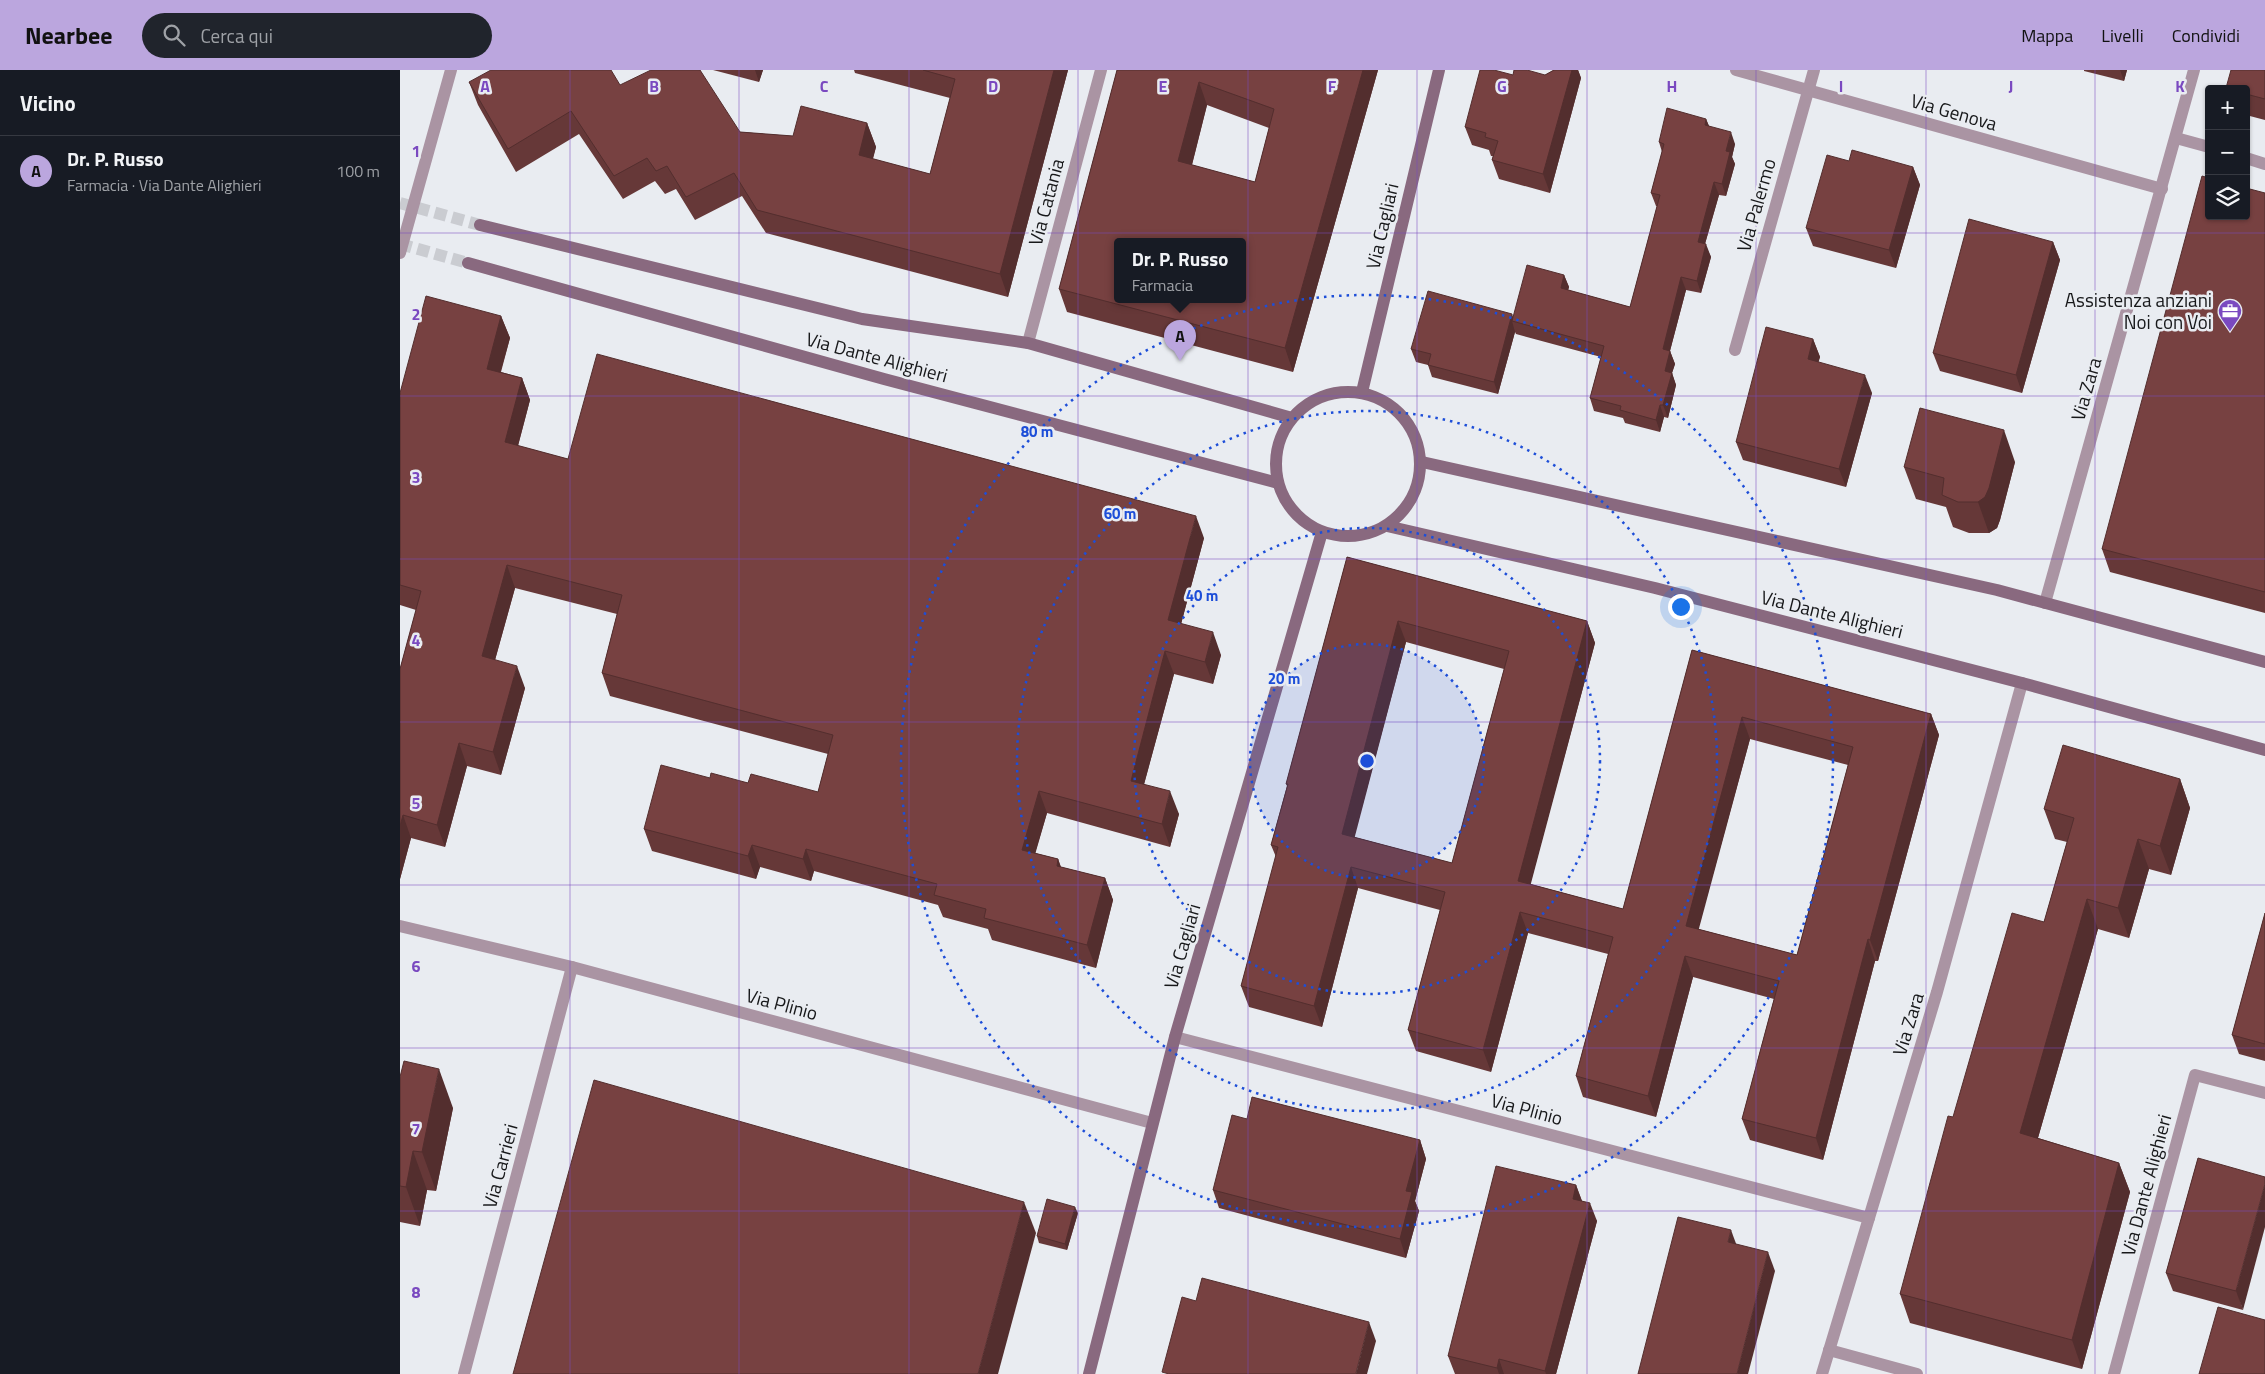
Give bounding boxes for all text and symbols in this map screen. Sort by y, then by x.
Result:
search box [142,13,492,58]
text: Nearbee [25,17,112,53]
icon: search [160,21,188,49]
text: Cerca qui [200,21,273,50]
text: Mappa [2021,22,2073,49]
text: Livelli [2101,22,2144,49]
text: Condividi [2172,22,2240,49]
text: A [480,74,490,98]
text: B [649,74,659,98]
text: C [820,74,829,98]
text: D [988,74,998,98]
text: E [1159,74,1168,98]
text: F [1328,74,1337,98]
text: G [1497,74,1507,98]
text: H [1667,74,1677,98]
text: I [1839,74,1843,98]
text: J [2009,74,2013,98]
text: K [2175,74,2185,98]
street label: Via Genova [1907,85,2001,138]
map controls [2205,85,2250,220]
button: + [2205,85,2250,130]
text: Vicino [20,87,76,119]
button: − [2205,130,2250,175]
text: 1 [412,139,420,163]
text: Dr. P. Russo [67,144,164,173]
street label: Via Catania [1020,155,1071,249]
street label: Via Palermo [1728,155,1783,255]
text: A [31,159,41,183]
text: 100 m [336,159,380,183]
text: Farmacia · Via Dante Alighieri [67,173,261,197]
button: layers [2205,175,2250,220]
street label: Via Cagliari [1358,180,1405,272]
popup [1114,238,1246,303]
text: Dr. P. Russo [1132,244,1228,273]
text: Farmacia [1132,273,1193,297]
place label: Assistenza anziani Noi con Voi [2065,285,2212,336]
office icon: Assistenza anziani Noi con Voi [2217,298,2243,332]
text: 2 [412,302,420,326]
pin: A [1164,320,1196,361]
street label: Via Dante Alighieri [803,324,951,389]
street label: Via Zara [2063,353,2109,424]
text: 80 m [1021,420,1053,443]
text: 3 [412,465,420,489]
text: 60 m [1104,502,1136,525]
street label: Via Dante Alighieri [1758,582,1906,645]
text: 40 m [1186,584,1218,607]
your location [1668,594,1694,620]
text: 4 [412,628,421,652]
text: 20 m [1268,667,1300,690]
centre of rings [1358,752,1376,770]
text: 5 [412,791,421,815]
street label: Via Cagliari [1156,900,1207,992]
text: 6 [412,954,421,978]
street label: Via Plinio [743,980,821,1027]
street label: Via Zara [1884,988,1931,1059]
street label: Via Plinio [1488,1085,1566,1132]
street label: Via Dante Alighieri [2113,1111,2178,1259]
text: 7 [412,1117,420,1141]
street label: Via Carrieri [474,1120,525,1211]
text: 8 [412,1280,421,1304]

